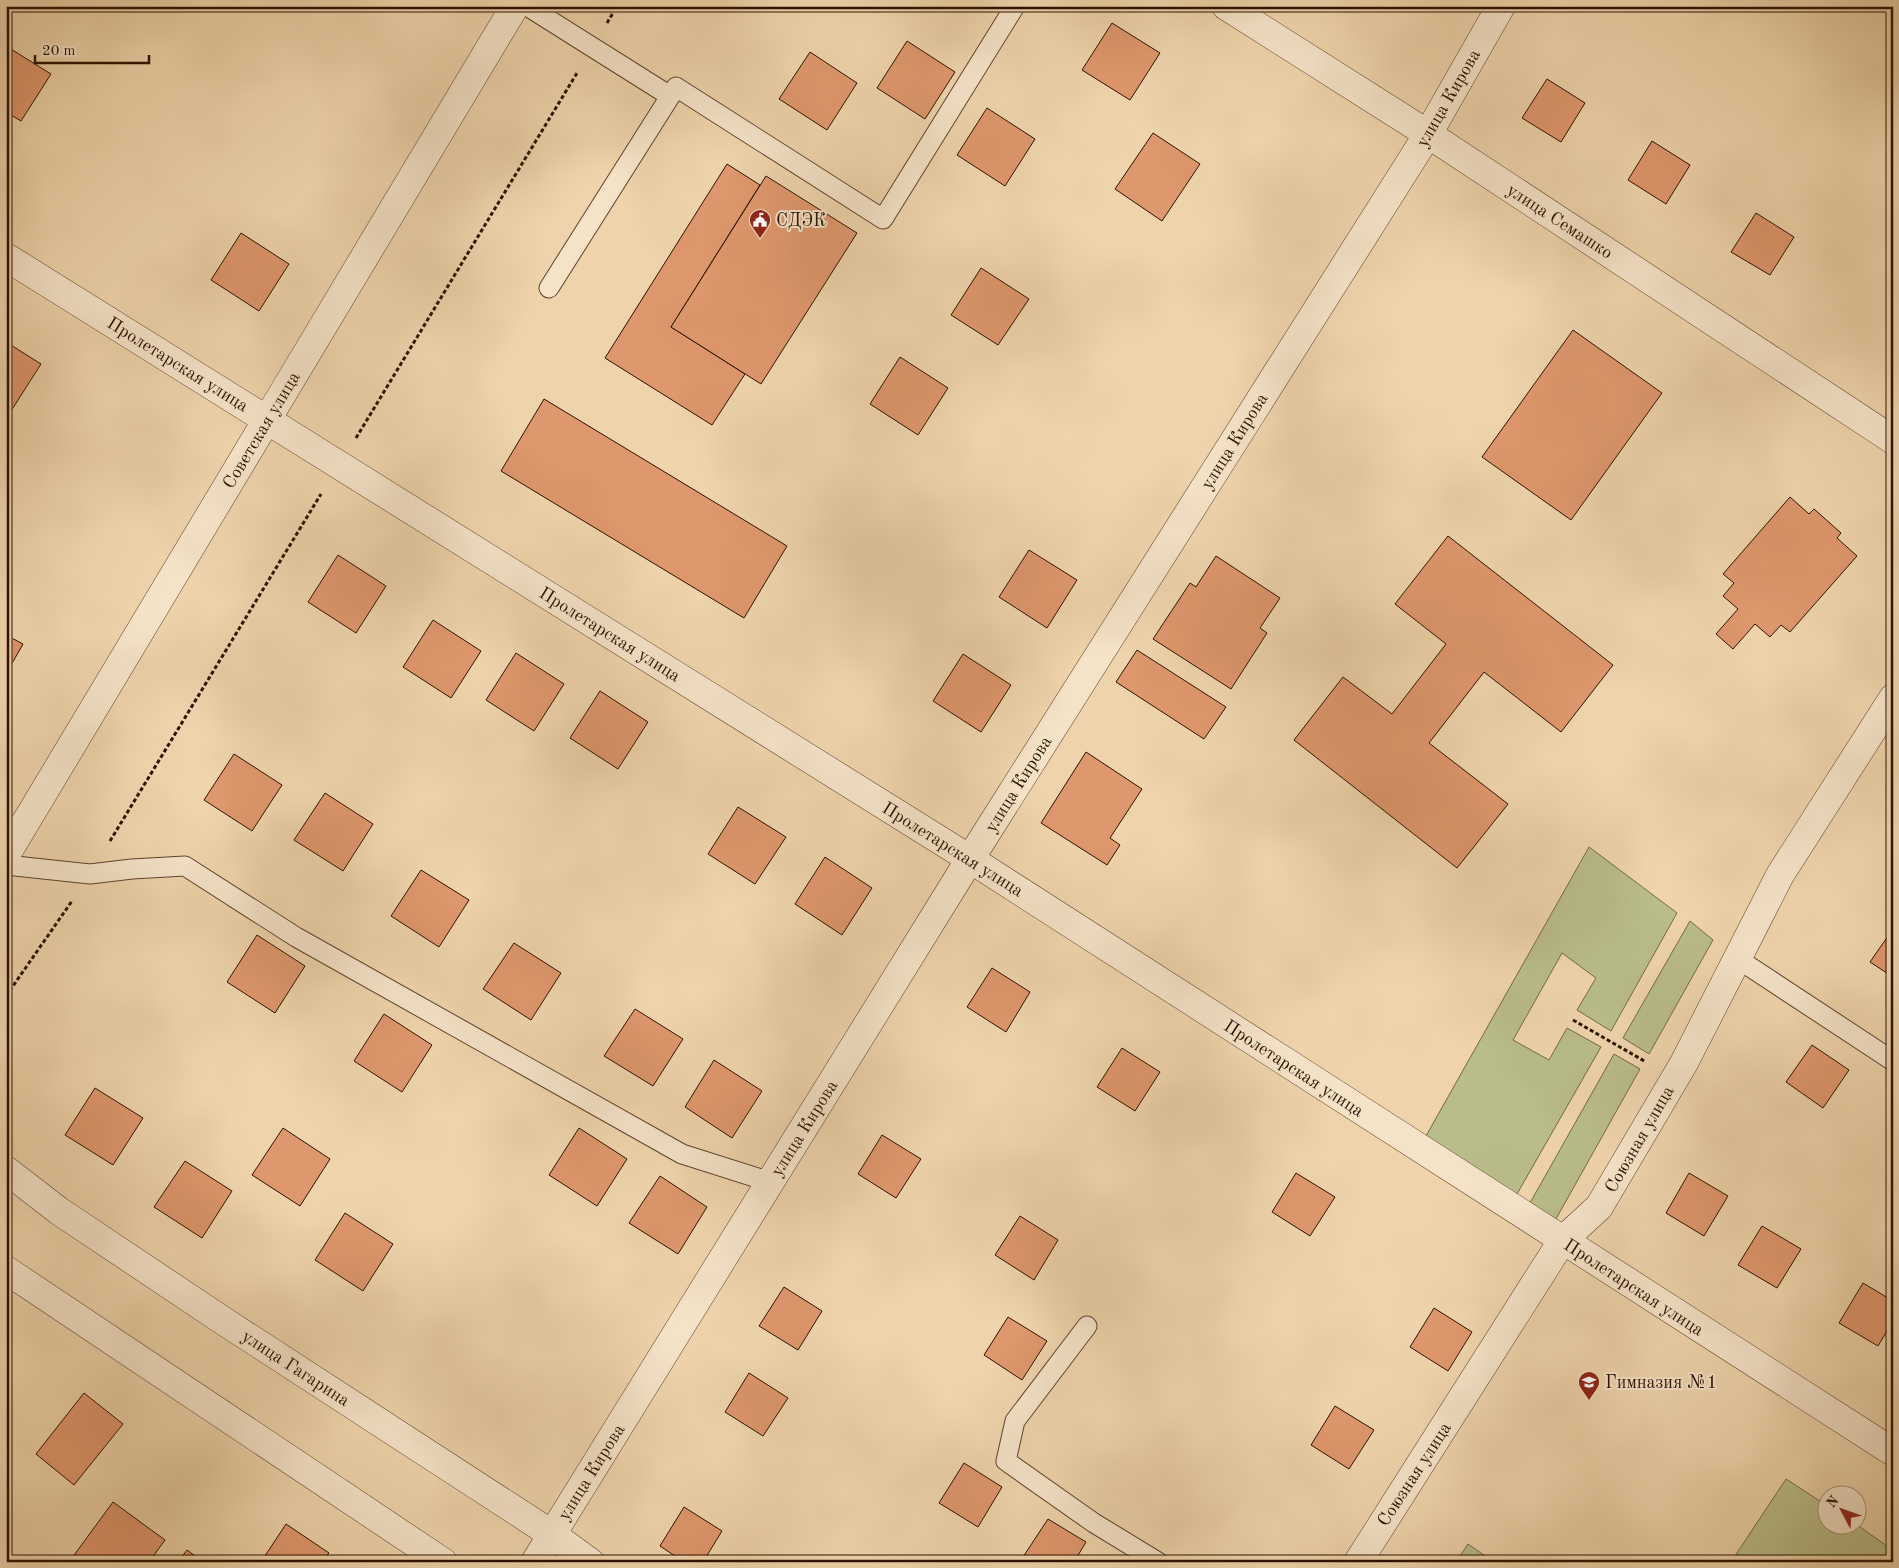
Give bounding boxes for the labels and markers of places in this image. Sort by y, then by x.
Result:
public building icon: СДЭК [748,208,772,239]
place label: СДЭК [776,212,826,230]
school or university icon: Гимназия №1 [1577,1370,1601,1401]
place label: Гимназия №1 [1605,1374,1717,1392]

